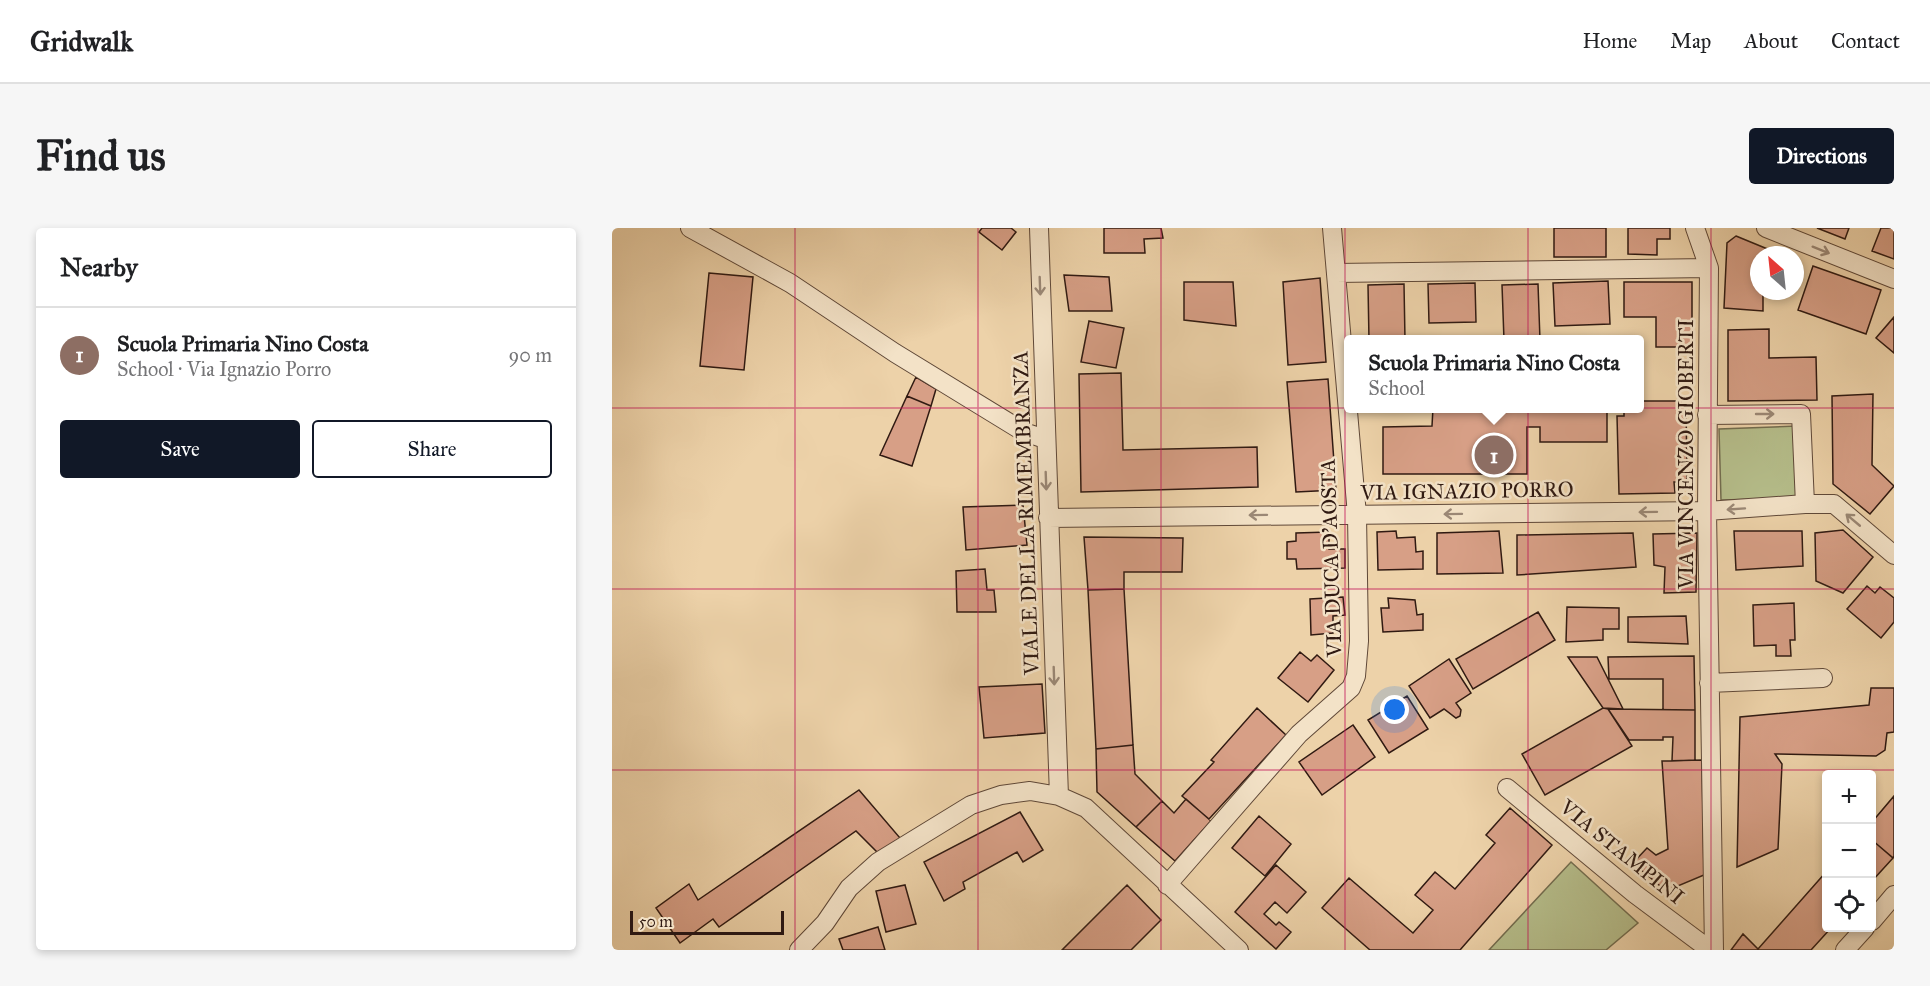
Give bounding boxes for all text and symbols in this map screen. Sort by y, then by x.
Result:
text: Gridwalk [30,24,133,59]
text: Home [1582,28,1637,54]
text: Map [1670,28,1711,54]
text: About [1744,28,1798,54]
text: Contact [1831,28,1900,54]
button: Directions [1749,128,1894,184]
text: Find us [36,130,166,182]
one-way arrow [1811,245,1829,256]
north arrow [1750,246,1804,300]
text: Nearby [60,251,138,283]
one-way arrow [1035,276,1046,296]
street label: VIA VINCENZO GIOBERTI [1673,319,1699,590]
text: Scuola Primaria Nino Costa [117,330,369,357]
popup [1344,335,1644,413]
text: 1 [76,343,83,367]
text: 90 m [509,343,552,367]
text: Scuola Primaria Nino Costa [1368,349,1620,376]
street label: VIALE DELLA RIMEMBRANZA [1007,350,1045,677]
text: School · Via Ignazio Porro [117,357,331,381]
text: School [1368,376,1425,400]
one-way arrow [1755,409,1775,420]
button: Save [60,420,300,478]
button: Share [312,420,552,478]
pin: 1 [1474,432,1514,478]
street label: VIA DUCA D'AOSTA [1315,458,1347,659]
one-way arrow [1041,471,1052,491]
street label: VIA IGNAZIO PORRO [1359,476,1574,506]
one-way arrow [1726,504,1746,515]
one-way arrow [1639,506,1659,518]
one-way arrow [1444,508,1464,520]
one-way arrow [1249,510,1269,521]
one-way arrow [1846,513,1861,527]
one-way arrow [1048,666,1060,686]
your location [1380,695,1409,724]
map controls [1822,770,1876,932]
button: + [1822,770,1876,824]
street label: VIA STAMPINI [1554,793,1689,910]
button: − [1822,824,1876,878]
button: locate [1822,878,1876,932]
scale bar [630,908,784,936]
text: 50 m [639,912,673,931]

